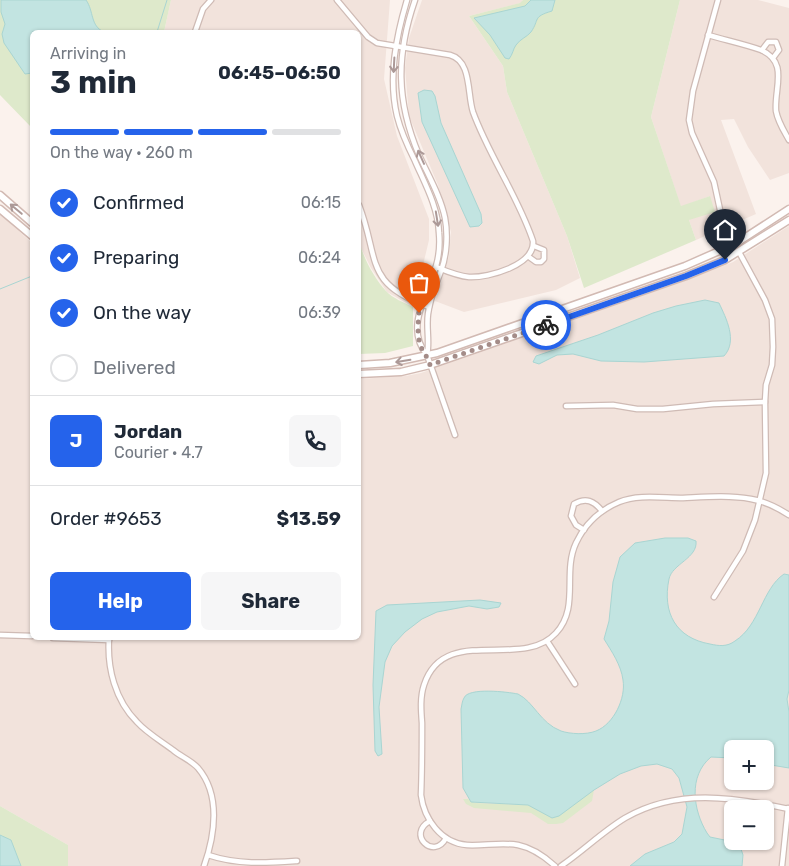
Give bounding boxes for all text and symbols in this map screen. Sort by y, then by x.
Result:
text: Arriving in [50,44,126,63]
one-way arrow [390,56,399,72]
text: 06:45–06:50 [218,61,341,84]
text: 3 min [50,63,137,101]
text: On the way · 260 m [50,143,193,162]
one-way arrow [415,150,425,165]
icon: check [50,189,78,217]
text: Confirmed [93,191,184,214]
text: 06:15 [301,193,341,212]
one-way arrow [10,203,23,215]
pin [704,209,746,260]
one-way arrow [433,211,443,227]
icon: home [711,216,739,244]
icon: check [50,244,78,272]
text: Preparing [93,246,179,269]
text: 06:24 [298,248,341,267]
pin [398,262,440,313]
icon: bag [405,269,433,297]
icon: check [50,299,78,327]
courier [521,300,571,350]
text: On the way [93,301,191,324]
text: 06:39 [298,303,341,322]
icon: bike [532,311,560,339]
text: Delivered [93,356,176,379]
one-way arrow [396,356,412,366]
button: phone [289,415,341,467]
text: Jordan [114,420,182,443]
text: J [70,429,82,452]
text: Courier · 4.7 [114,443,203,462]
text: Order #9653 [50,507,162,530]
text: $13.59 [276,507,341,530]
button: Help [50,572,191,630]
button: Share [201,572,341,630]
map controls [724,740,774,850]
button: + [724,740,774,790]
button: − [724,800,774,850]

